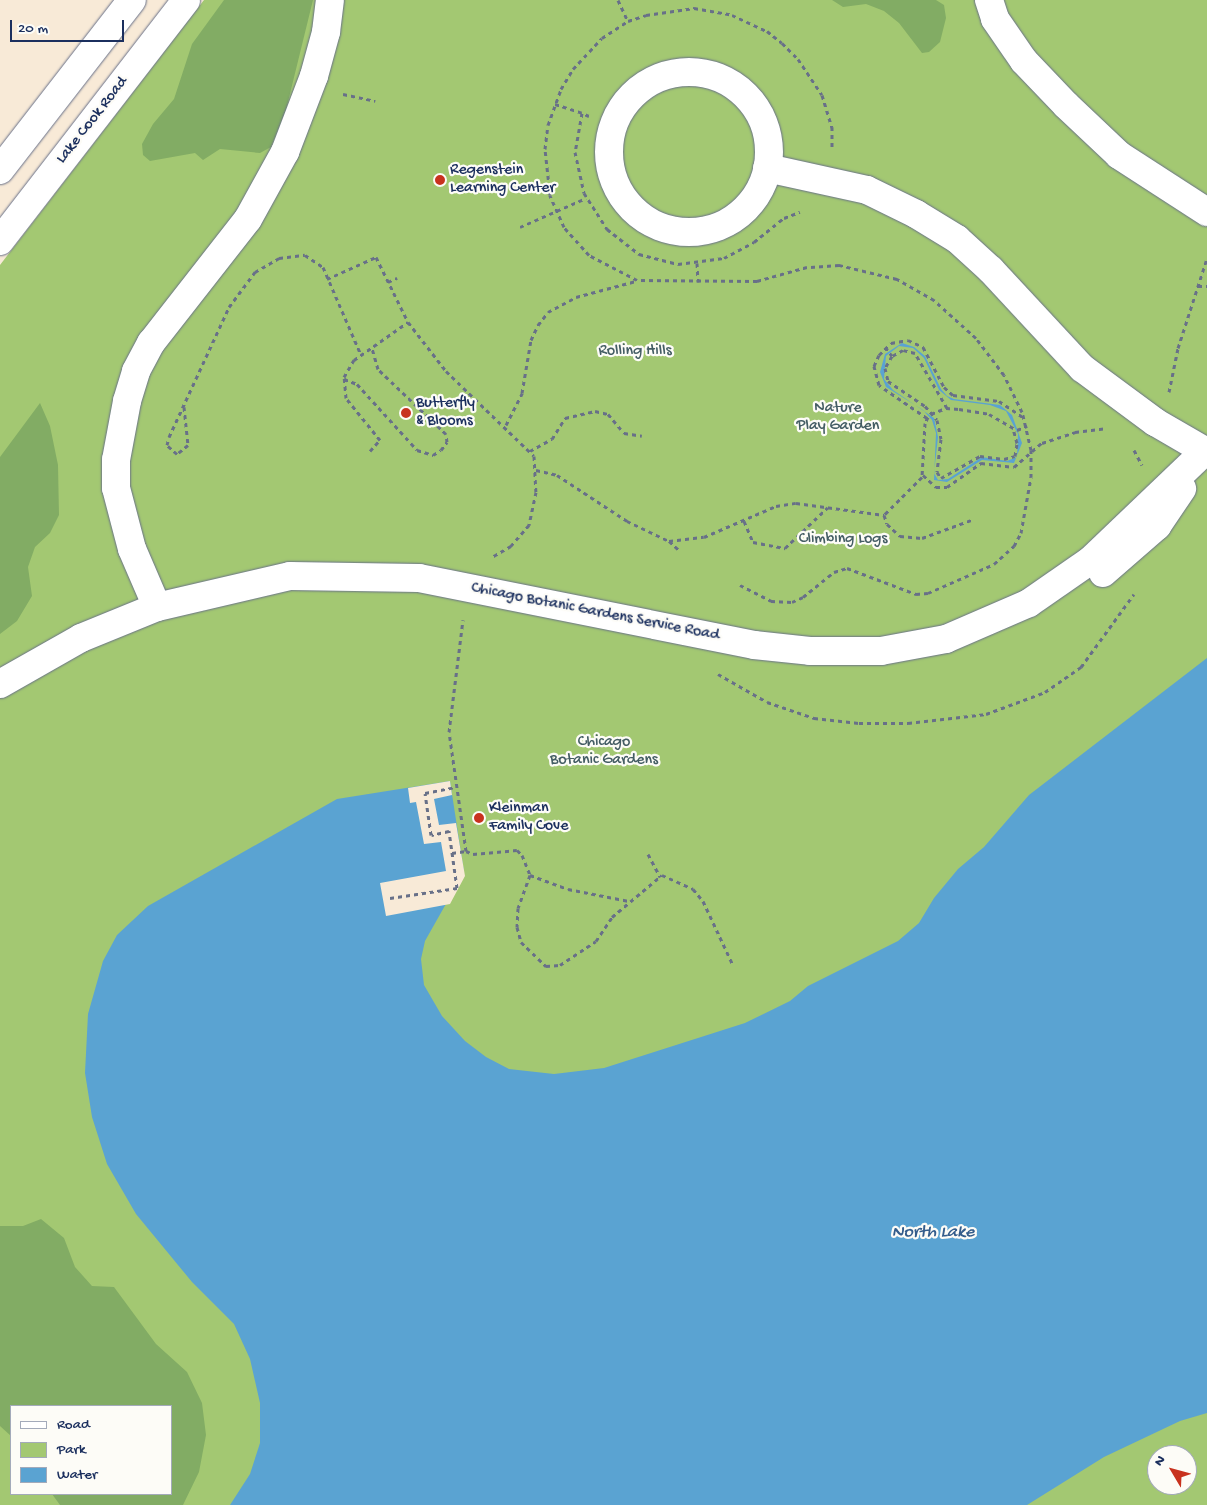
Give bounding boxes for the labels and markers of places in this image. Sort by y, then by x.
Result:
place label: Regenstein Learning Center [450,161,555,199]
marker: Regenstein Learning Center [434,174,446,186]
place label: Butterfly & Blooms [416,394,475,432]
marker: Butterfly & Blooms [400,407,412,419]
place label: Kleinman Family Cove [489,799,568,837]
marker: Kleinman Family Cove [473,812,485,824]

